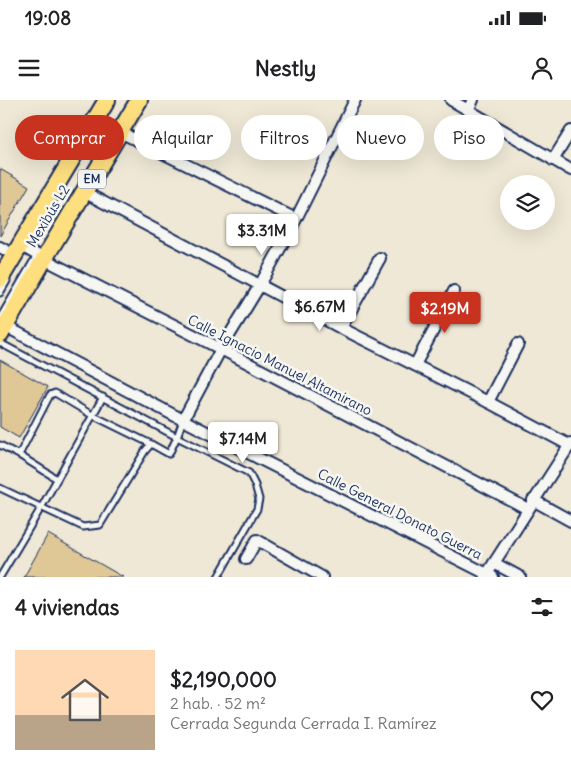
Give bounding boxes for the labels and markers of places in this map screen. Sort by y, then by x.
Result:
pin: $3.31M [221,214,303,256]
pin: $6.67M [279,290,361,332]
pin: $2.19M [404,292,486,334]
pin: $7.14M [202,422,284,464]

